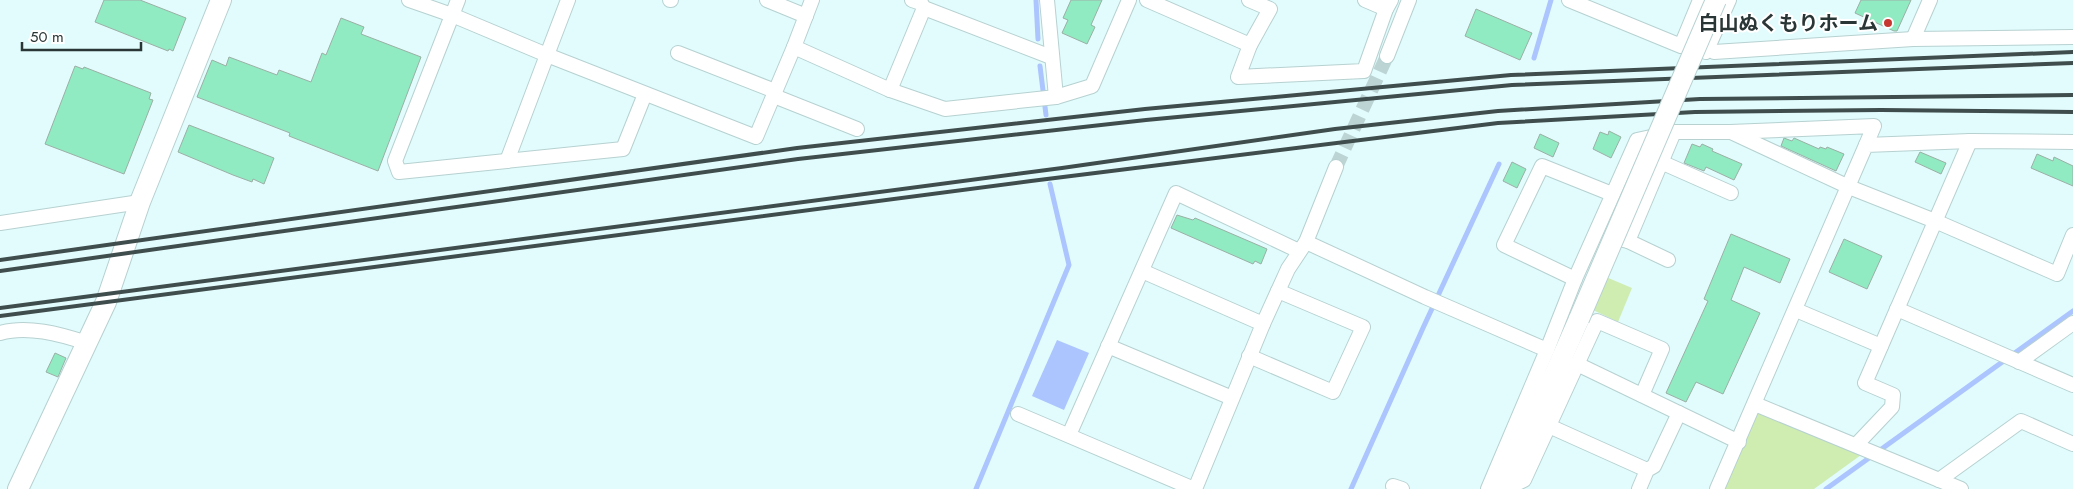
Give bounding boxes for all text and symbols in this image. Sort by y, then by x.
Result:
place label: 白山ぬくもりホーム [1699,9,1878,38]
marker: 白山ぬくもりホーム [1882,17,1894,29]
scale bar [22,20,141,52]
text: 50 m [30,26,64,48]

